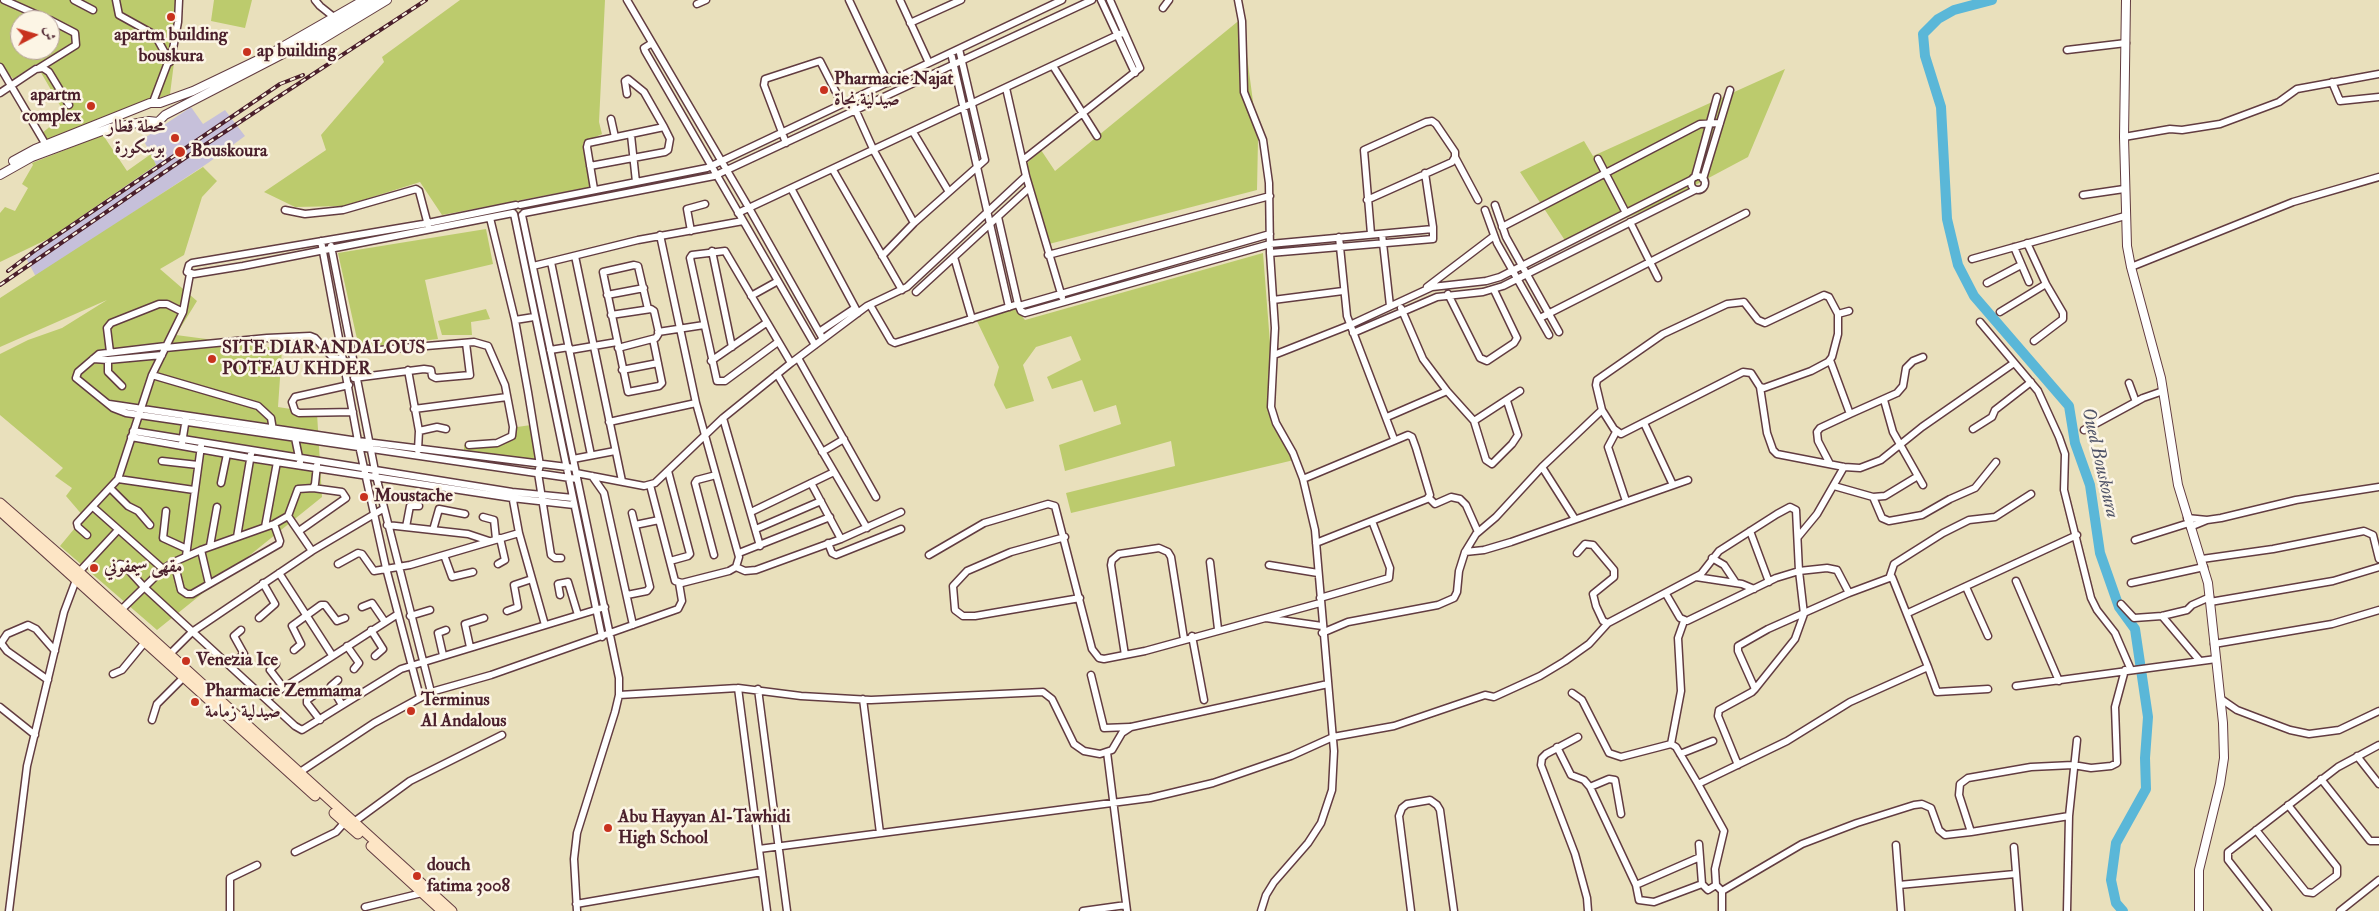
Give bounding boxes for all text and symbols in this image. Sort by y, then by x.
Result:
north arrow [10,10,60,60]
marker: apartm building bouskura [165,11,177,23]
place label: apartm building bouskura [114,25,228,68]
text: ش [40,26,59,41]
place label: ap building [257,41,336,63]
marker: ap building [241,46,253,58]
place label: Pharmacie Najat صيدلية نجاة [834,69,953,112]
marker: Pharmacie Najat صيدلية نجاة [818,84,830,96]
place label: apartm complex [22,85,81,128]
marker: apartm complex [85,100,97,112]
place label: محطة قطار بوسكورة [107,117,165,160]
marker: محطة قطار بوسكورة [169,132,181,144]
place label: Bouskoura [191,141,267,163]
marker: Bouskoura [173,145,187,159]
place label: SITE DIAR ANDALOUS POTEAU KHDER [222,338,425,380]
marker: SITE DIAR ANDALOUS POTEAU KHDER [206,353,218,365]
water label: Oued Bouskoura [2075,405,2123,521]
place label: Moustache [374,486,453,508]
marker: Moustache [358,491,370,503]
place label: مقهى سيمفوني [104,557,183,579]
marker: مقهى سيمفوني [88,562,100,574]
place label: Venezia Ice [196,650,278,672]
marker: Venezia Ice [180,655,192,667]
place label: Pharmacie Zemmama صيدلية زمامة [205,681,361,724]
place label: Terminus Al Andalous [421,690,506,732]
marker: Pharmacie Zemmama صيدلية زمامة [189,696,201,708]
marker: Terminus Al Andalous [405,705,417,717]
place label: Abu Hayyan Al-Tawhidi High School [618,807,791,850]
marker: Abu Hayyan Al-Tawhidi High School [602,822,614,834]
place label: douch fatima 3008 [427,855,510,898]
marker: douch fatima 3008 [411,870,423,882]

